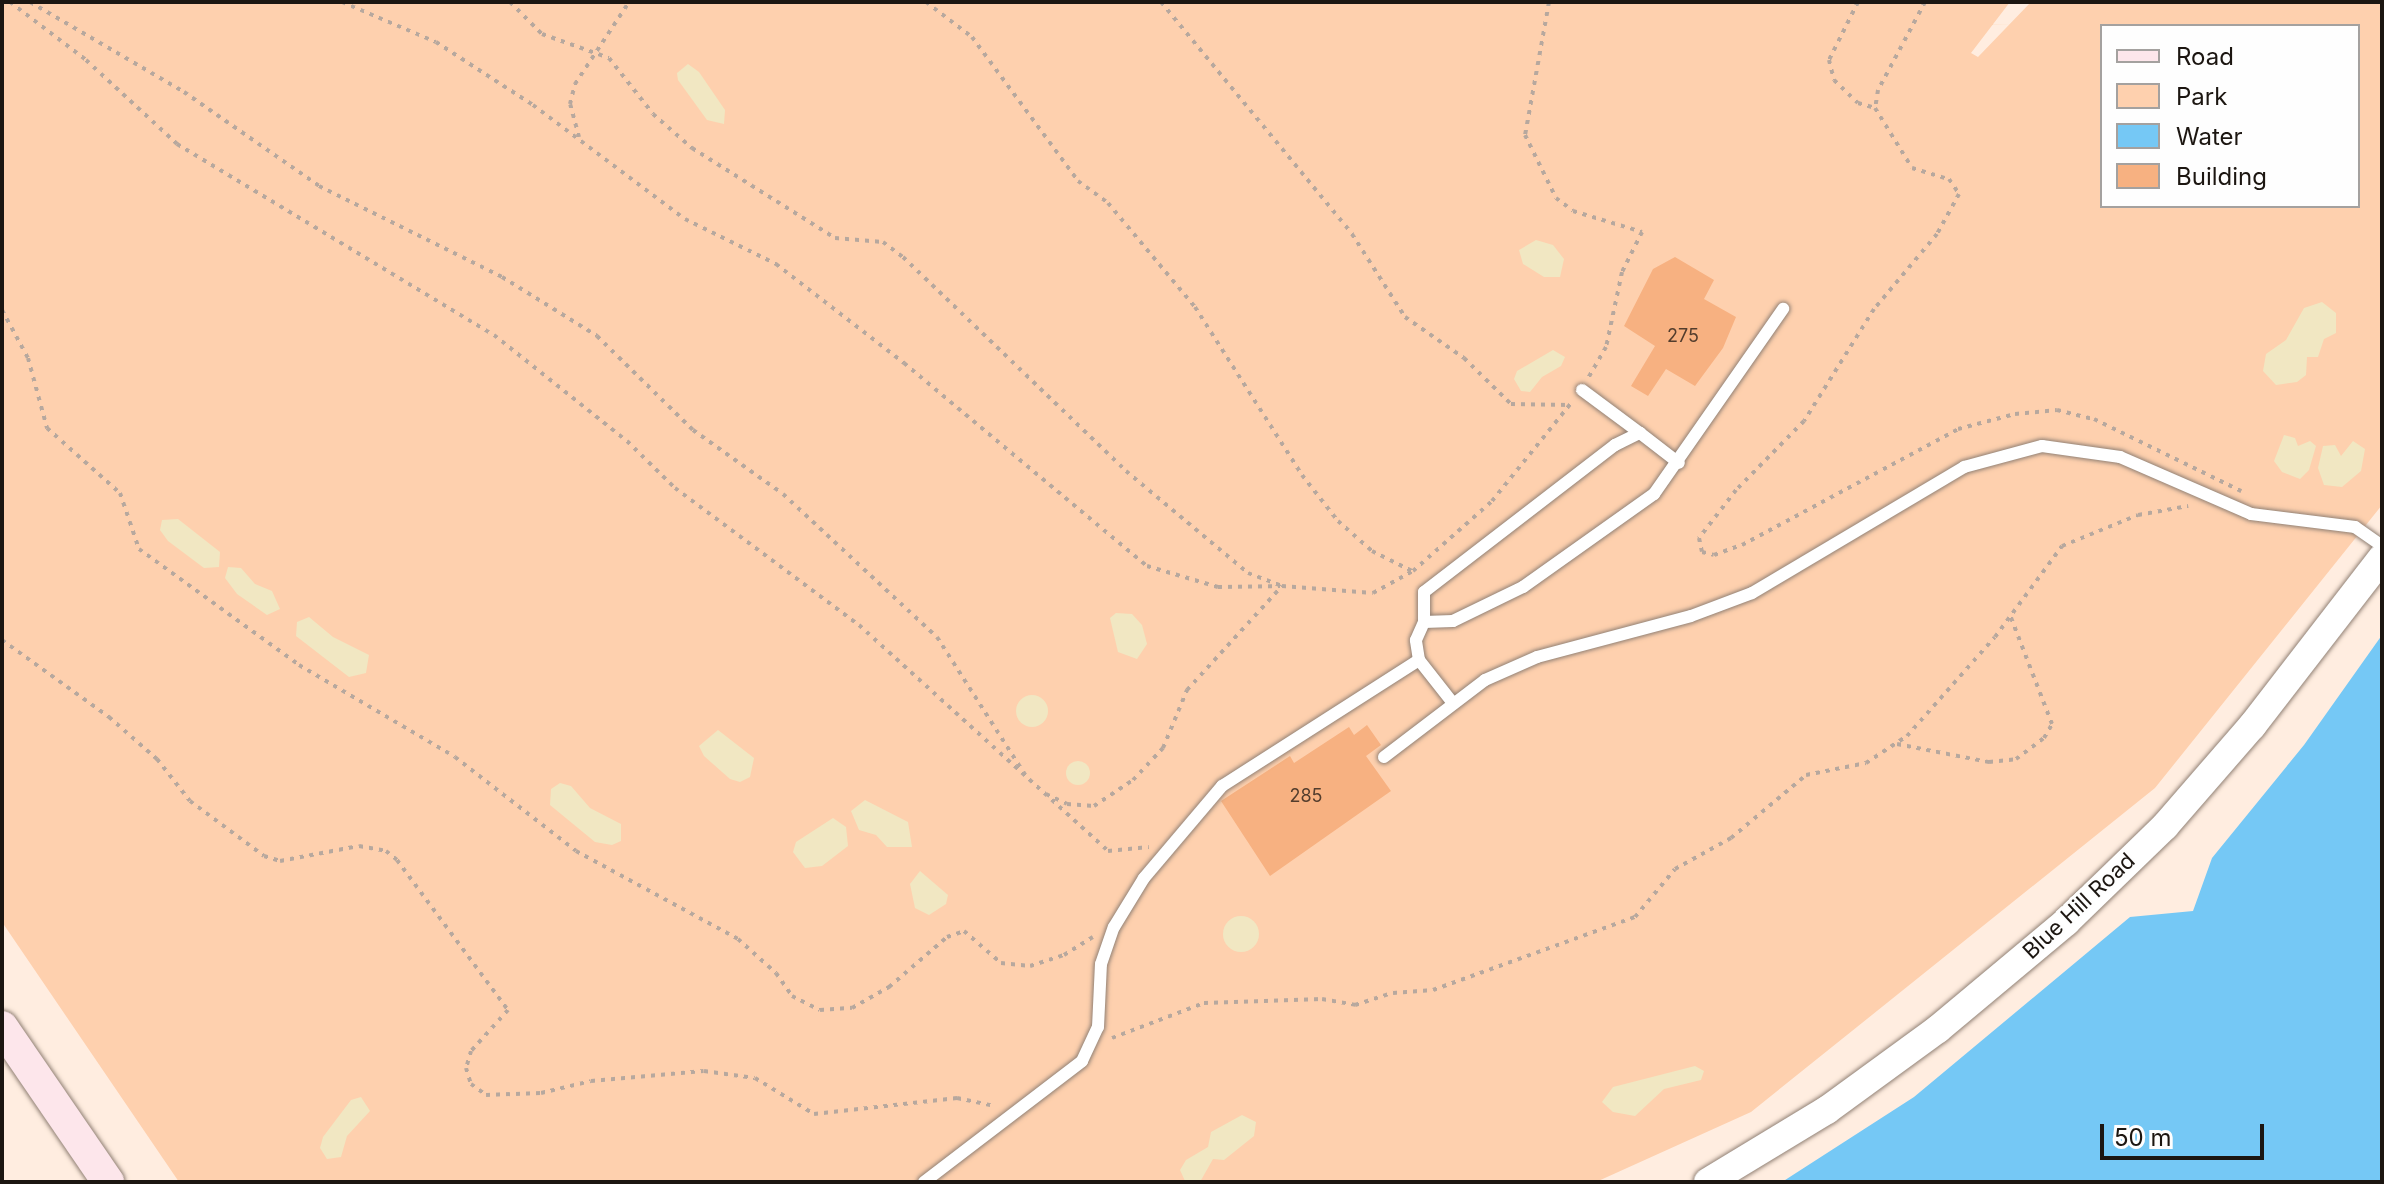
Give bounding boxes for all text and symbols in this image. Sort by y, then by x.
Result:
legend [2100,24,2360,208]
text: Road [2176,42,2234,71]
text: Park [2176,82,2227,111]
text: Water [2176,122,2243,151]
text: Building [2176,162,2267,191]
house number: 275 [1667,325,1699,347]
house number: 285 [1289,785,1323,807]
street label: Blue Hill Road [2018,847,2140,965]
scale bar [2104,1108,2268,1158]
text: 50 m [2114,1123,2172,1152]

